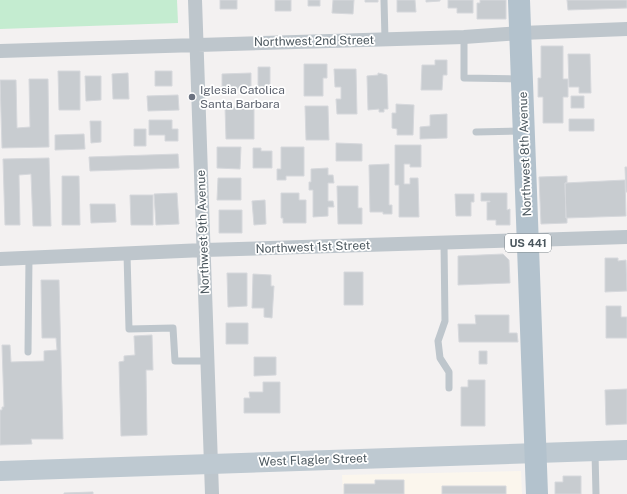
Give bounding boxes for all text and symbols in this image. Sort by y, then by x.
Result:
street label: Northwest 2nd Street [254,33,375,49]
place label: Iglesia Catolica Santa Barbara [200,83,285,111]
street label: Northwest 8th Avenue [516,91,534,217]
marker: Iglesia Catolica Santa Barbara [187,92,197,102]
street label: Northwest 9th Avenue [194,169,212,294]
road number: US 441 [505,234,551,252]
street label: Northwest 1st Street [255,238,371,256]
street label: West Flagler Street [258,451,368,469]

